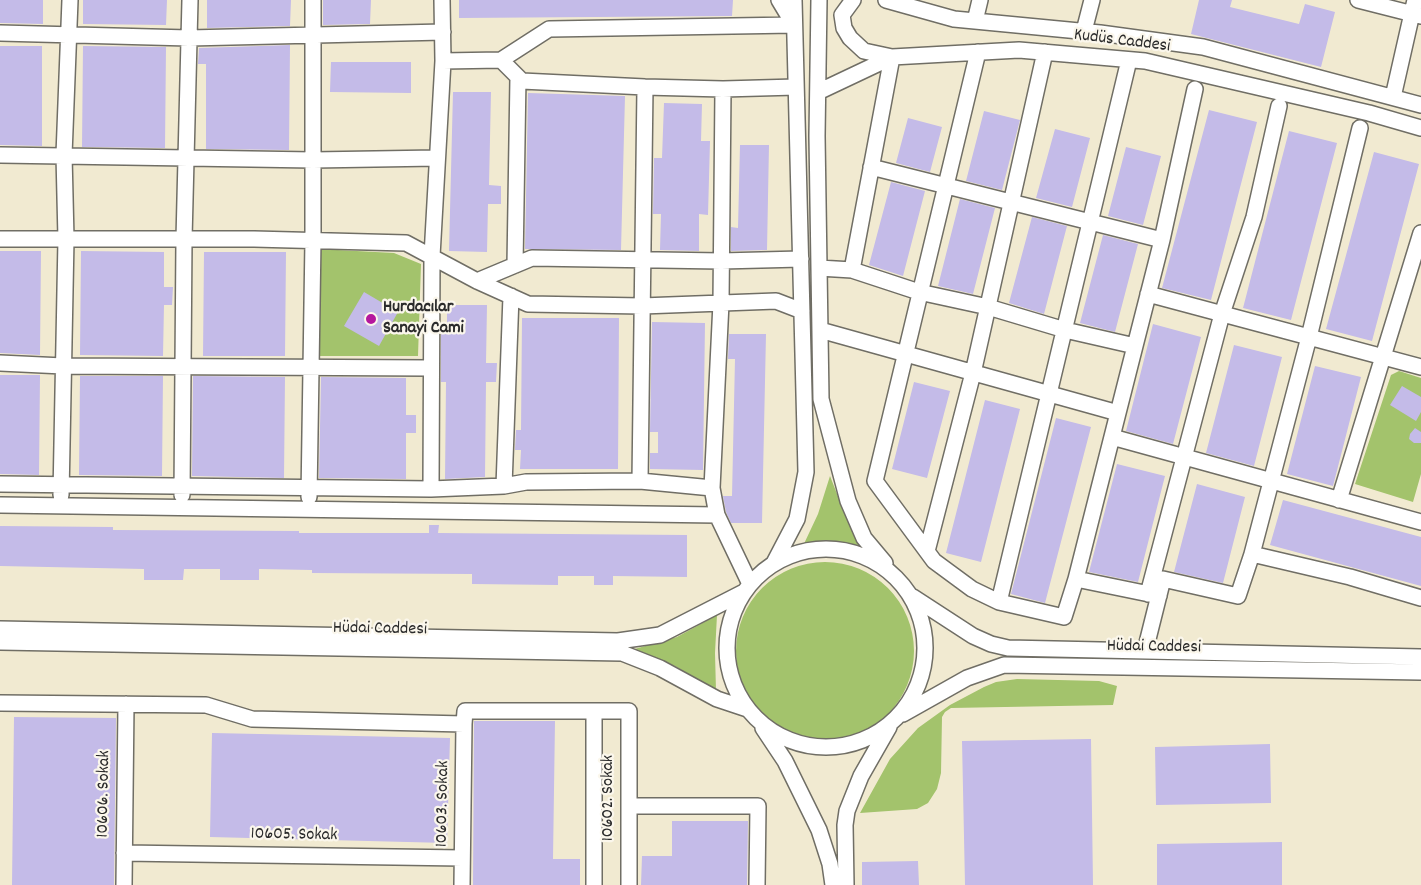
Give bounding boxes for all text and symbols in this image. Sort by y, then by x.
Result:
street label: Kudüs Caddesi [1073,25,1171,59]
place label: Hurdacılar Sanayi Cami [383,298,464,340]
marker: Hurdacılar Sanayi Cami [364,312,378,326]
street label: Hüdai Caddesi [333,618,427,642]
street label: Hüdai Caddesi [1107,636,1201,660]
street label: 10606. Sokak [93,750,117,838]
street label: 10602. Sokak [599,755,621,841]
street label: 10603. Sokak [432,761,456,847]
street label: 10605. Sokak [250,824,338,848]

